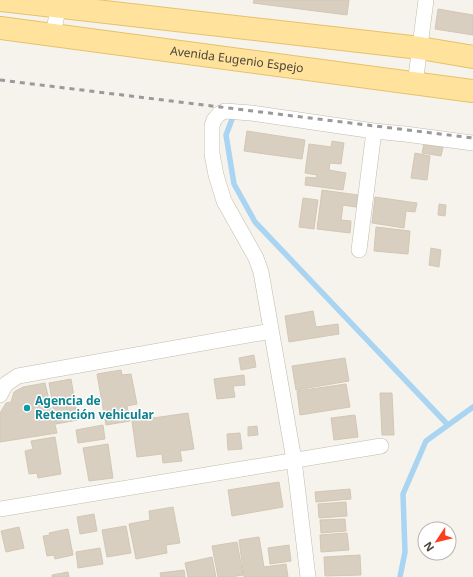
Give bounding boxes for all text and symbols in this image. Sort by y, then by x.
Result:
street label: Avenida Eugenio Espejo [169,42,305,76]
place label: Agencia de Retención vehicular [35,392,155,423]
marker: Agencia de Retención vehicular [22,403,32,413]
north arrow [417,521,457,561]
text: N [420,539,437,555]

